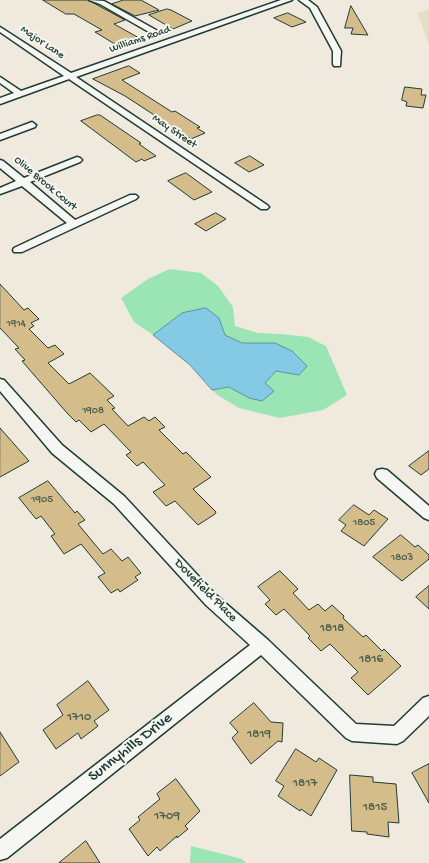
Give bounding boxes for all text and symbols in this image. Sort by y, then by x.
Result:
street label: Major Lane [18,23,66,63]
street label: Williams Road [108,23,172,57]
street label: May Street [149,112,199,152]
street label: Olive Brook Court [11,154,79,214]
house number: 1914 [6,317,26,331]
house number: 1908 [82,404,104,418]
house number: 1905 [31,493,53,507]
house number: 1805 [353,516,375,530]
house number: 1803 [391,551,413,565]
street label: Dovefield Place [170,556,240,626]
house number: 1818 [320,621,344,637]
house number: 1816 [359,652,383,668]
street label: Sunnyhills Drive [85,709,177,787]
house number: 1710 [67,710,91,726]
house number: 1819 [247,727,271,743]
house number: 1817 [293,776,317,792]
house number: 1815 [363,800,387,816]
house number: 1709 [154,809,180,825]

